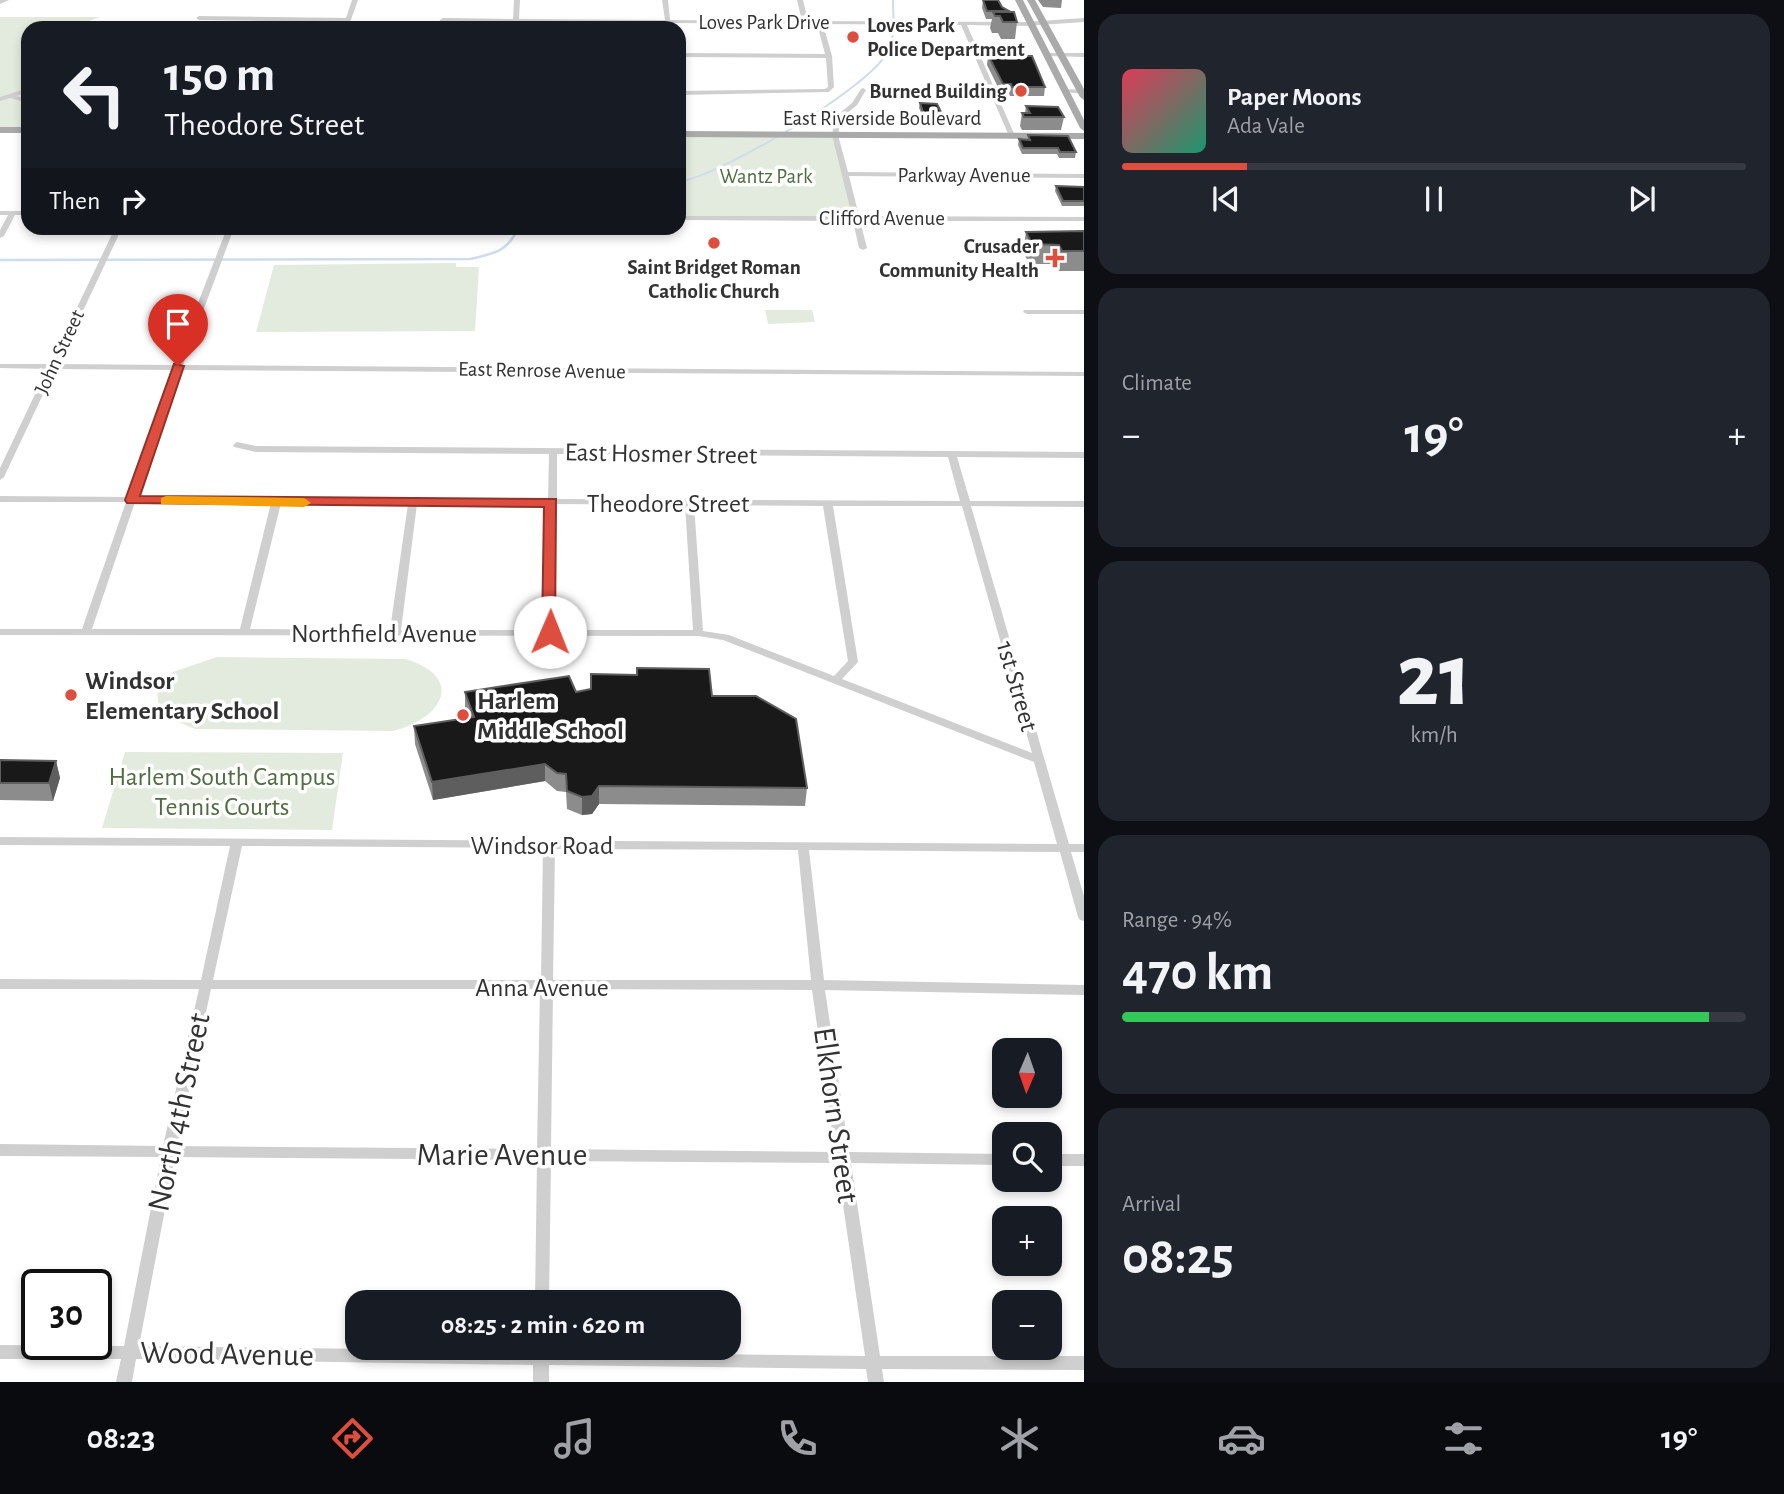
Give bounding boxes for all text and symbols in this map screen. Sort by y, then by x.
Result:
street label: Loves Park Drive [698,12,830,33]
place label: Loves Park Police Department [867,15,1025,60]
marker: Loves Park Police Department [845,29,861,45]
icon: left [49,49,140,140]
text: 150 m [164,51,275,100]
place label: Burned Building [869,81,1007,102]
marker: Burned Building [1013,83,1029,99]
text: Paper Moons [1227,84,1362,110]
street label: East Riverside Boulevard [783,108,981,129]
text: Theodore Street [164,109,364,141]
text: Ada Vale [1227,115,1305,138]
street label: Parkway Avenue [897,165,1031,186]
park label: Wantz Park [719,166,813,187]
icon: previous [1207,180,1245,218]
icon: pause [1415,180,1453,218]
icon: next [1623,180,1661,218]
icon: right [114,182,152,220]
text: Then [49,188,100,214]
street label: Clifford Avenue [819,208,945,229]
marker: Saint Bridget Roman Catholic Church [706,235,722,251]
place label: Crusader Community Health [879,236,1040,281]
marker: Crusader Community Health [1045,248,1065,268]
place label: Saint Bridget Roman Catholic Church [627,257,801,302]
pin [148,294,208,366]
icon: arrive [159,305,197,343]
street label: John Street [31,306,88,398]
street label: East Renrose Avenue [458,359,626,382]
text: Climate [1122,372,1192,395]
text: 19° [1404,410,1464,462]
text: − [1122,417,1140,455]
text: + [1728,417,1746,455]
street label: East Hosmer Street [564,439,757,469]
street label: Theodore Street [587,491,749,517]
position arrow [513,595,587,669]
street label: Northfield Avenue [291,621,477,647]
text: 21 [1396,631,1472,722]
street label: 1st Street [992,638,1042,734]
place label: Windsor Elementary School [85,668,279,724]
marker: Windsor Elementary School [63,687,79,703]
place label: Harlem Middle School [477,688,624,744]
marker: Harlem Middle School [455,707,471,723]
text: km/h [1410,724,1458,747]
park label: Harlem South Campus Tennis Courts [108,764,336,820]
street label: Windsor Road [471,833,613,859]
text: Range · 94% [1122,909,1232,932]
text: 470 km [1122,947,1273,999]
street label: Anna Avenue [475,975,609,1001]
street label: North 4th Street [142,1010,216,1214]
street label: Elkhorn Street [808,1025,864,1205]
north arrow [992,1038,1062,1108]
map controls [992,1038,1062,1360]
button: search [992,1122,1062,1192]
street label: Marie Avenue [417,1139,587,1171]
text: Arrival [1122,1193,1181,1216]
button: + [992,1206,1062,1276]
text: 08:25 [1122,1231,1234,1283]
speed limit sign: 30 [21,1269,112,1360]
button: − [992,1290,1062,1360]
text: 08:25 · 2 min · 620 m [441,1312,645,1338]
street label: Wood Avenue [140,1336,314,1372]
icon: directions [328,1414,377,1463]
icon: music [550,1414,599,1463]
icon: phone [773,1414,822,1463]
icon: climate [995,1414,1044,1463]
icon: car [1217,1414,1266,1463]
icon: filters [1439,1414,1488,1463]
text: 08:23 [87,1422,155,1454]
text: 19° [1661,1422,1697,1454]

